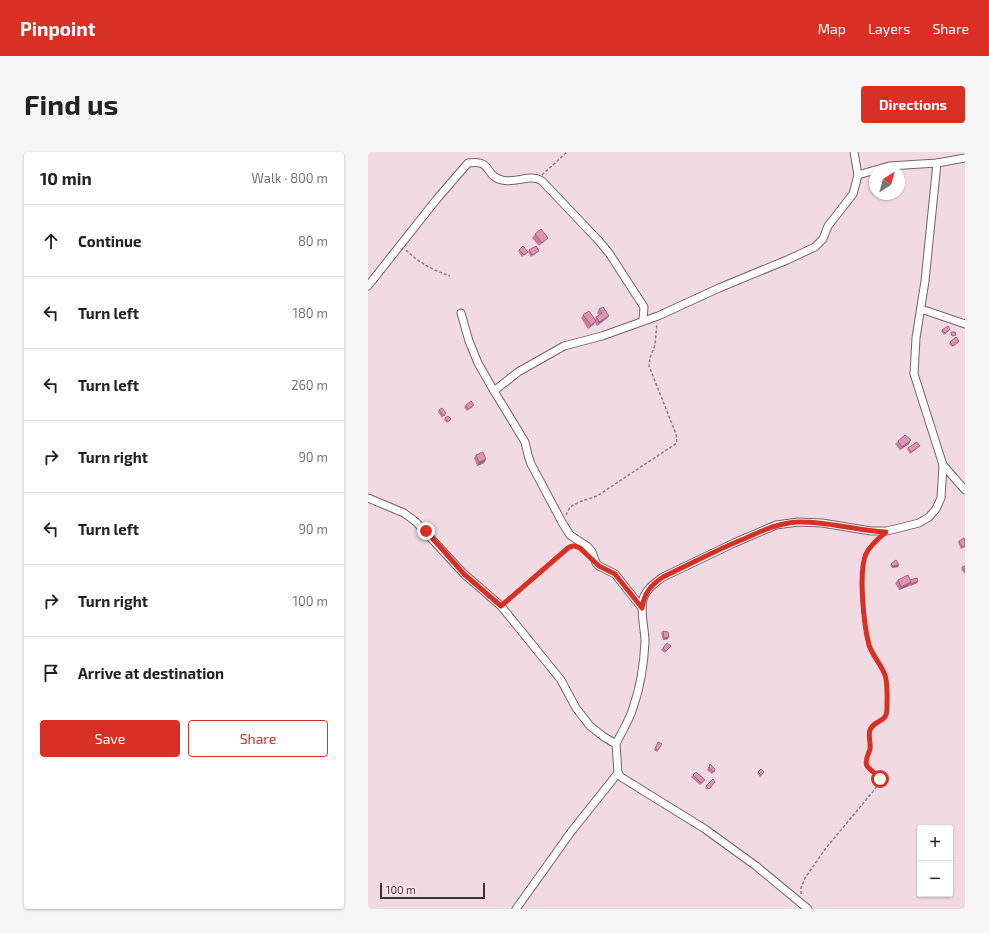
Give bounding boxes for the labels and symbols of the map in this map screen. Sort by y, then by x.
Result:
north arrow [869,164,905,200]
route end [417,522,435,540]
route start [871,770,889,788]
scale bar [380,881,485,900]

